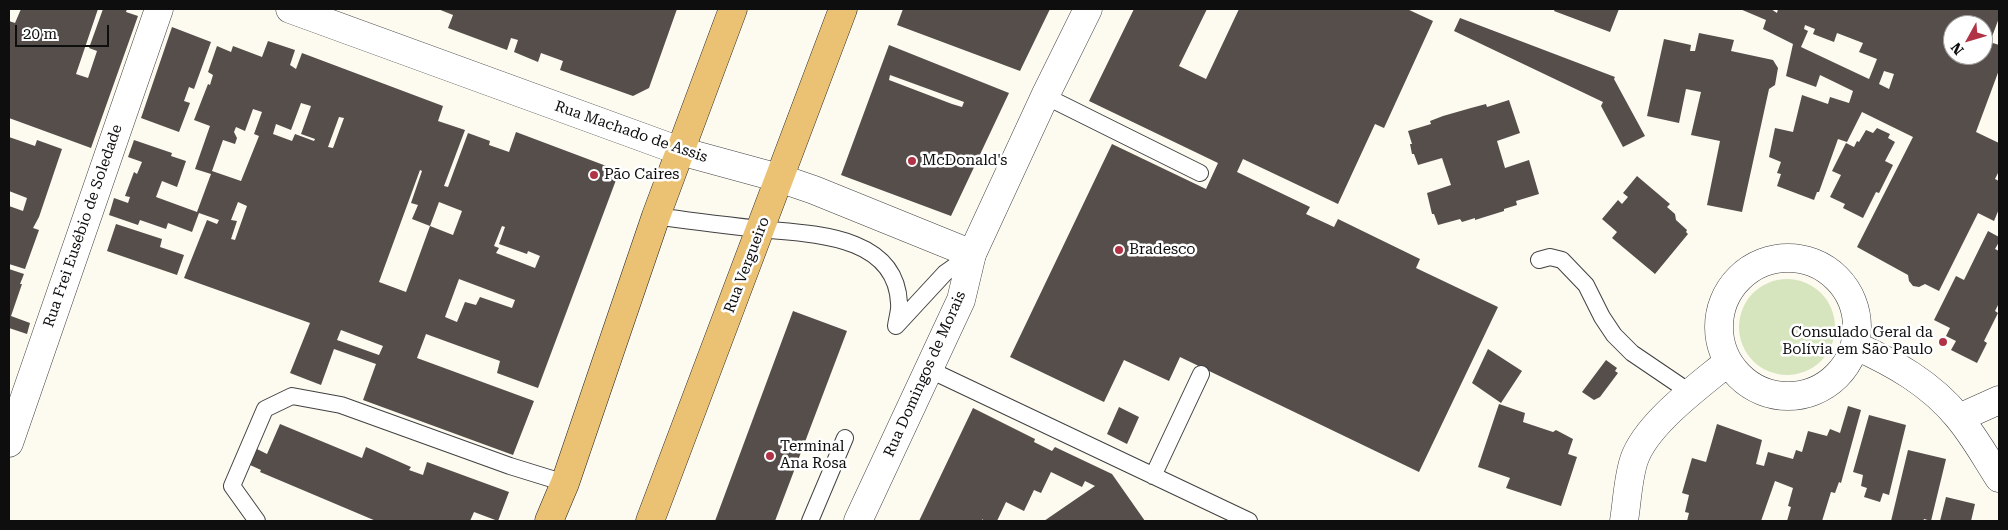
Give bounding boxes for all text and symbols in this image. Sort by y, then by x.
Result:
scale bar [18,15,111,47]
north arrow [1943,15,1993,65]
text: 20 m [23,25,57,43]
text: N [1948,40,1967,58]
street label: Rua Machado de Assis [552,97,710,167]
street label: Rua Frei Eusébio de Soledade [40,122,126,330]
place label: McDonald's [922,152,1007,170]
marker: McDonald's [906,155,918,167]
place label: Pão Caires [604,166,679,184]
marker: Pão Caires [588,169,600,181]
street label: Rua Vergueiro [720,214,774,316]
place label: Bradesco [1129,241,1196,259]
marker: Bradesco [1113,244,1125,256]
street label: Rua Domingos de Morais [880,288,970,460]
place label: Consulado Geral da Bolívia em São Paulo [1782,324,1933,359]
marker: Consulado Geral da Bolívia em São Paulo [1937,336,1949,348]
place label: Terminal Ana Rosa [780,438,847,473]
marker: Terminal Ana Rosa [764,450,776,462]

